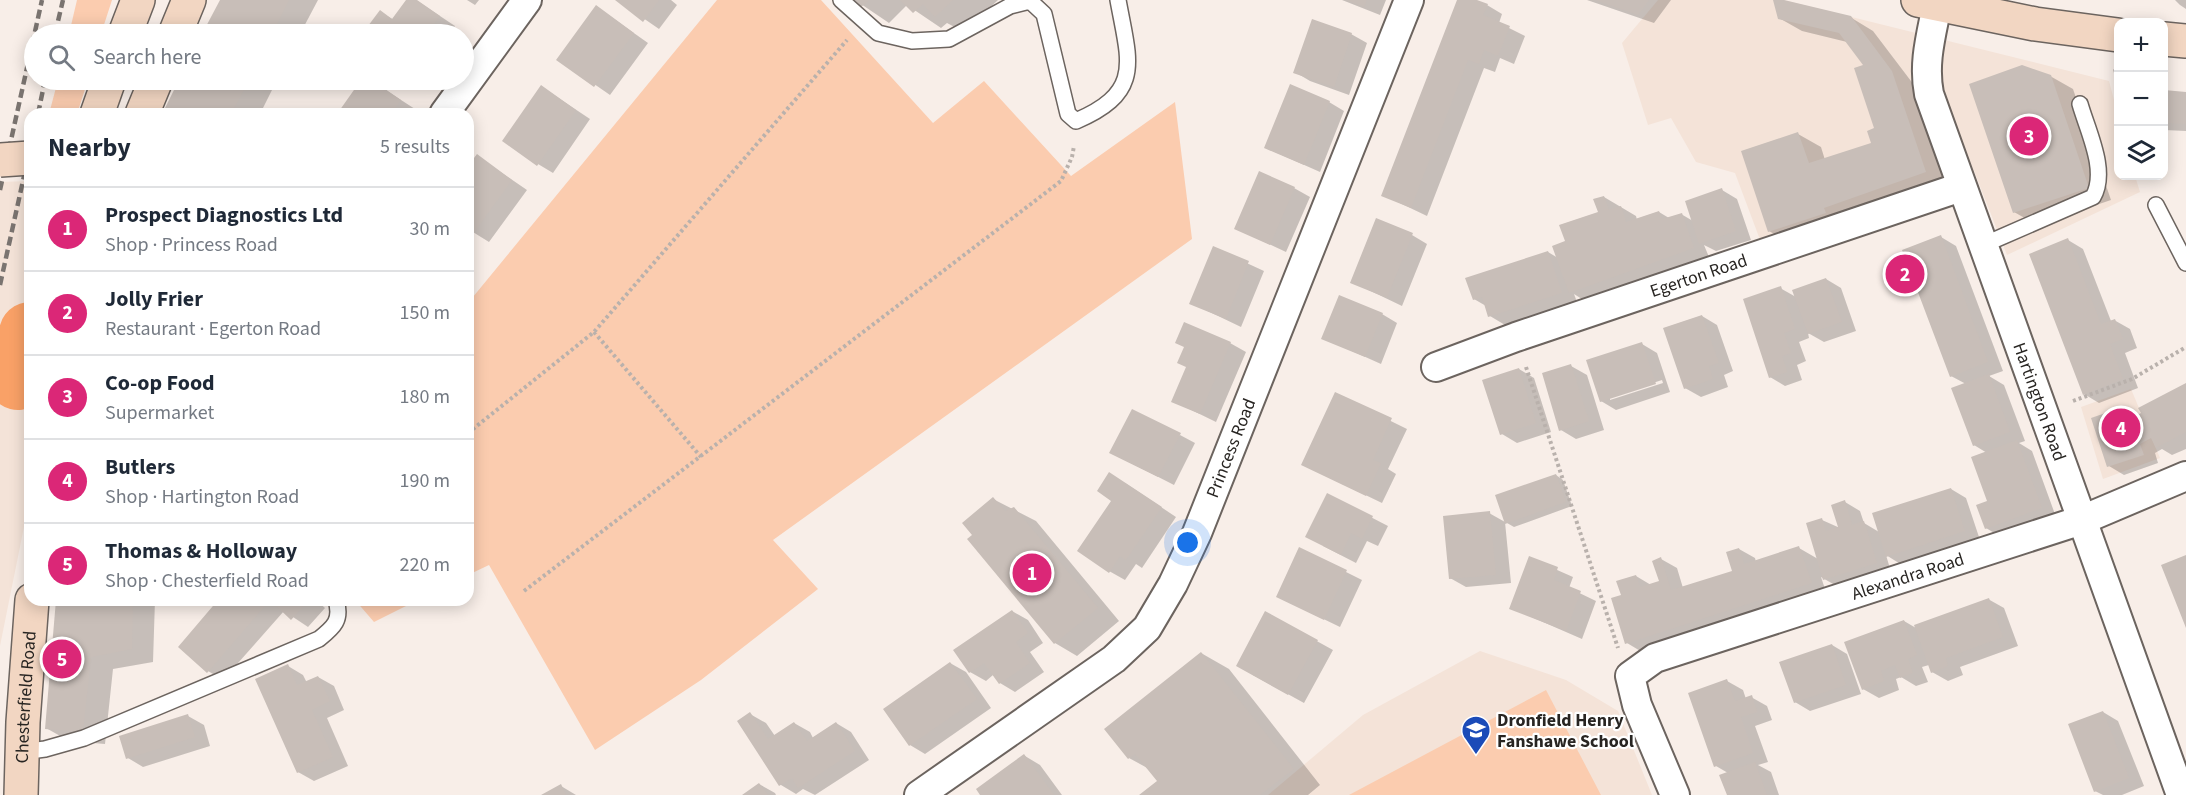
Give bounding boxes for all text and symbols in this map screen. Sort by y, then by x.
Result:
map controls [2114,18,2168,180]
button: + [2114,18,2168,72]
search box [24,24,474,90]
icon: search [45,41,78,74]
text: Search here [93,41,201,73]
button: − [2114,72,2168,126]
pin: 3 [2010,114,2048,158]
button: layers [2114,126,2168,180]
text: Nearby [48,129,131,166]
text: 5 results [380,133,450,161]
text: Prospect Diagnostics Ltd [105,199,343,231]
text: 1 [62,215,73,243]
text: 30 m [410,215,450,243]
text: Shop · Princess Road [105,231,278,259]
street label: Egerton Road [1647,247,1750,304]
pin: 2 [1886,252,1924,296]
text: Jolly Frier [105,283,203,315]
text: 2 [62,299,73,327]
text: 150 m [400,299,450,327]
text: Restaurant · Egerton Road [105,315,321,343]
street label: Hartington Road [2007,339,2072,464]
text: Co-op Food [105,367,215,399]
text: 3 [62,383,73,411]
text: 180 m [400,383,450,411]
street label: Princess Road [1200,395,1262,501]
text: Supermarket [105,399,214,427]
pin: 4 [2102,406,2140,450]
text: Butlers [105,451,175,483]
text: 4 [62,467,73,495]
text: 190 m [400,467,450,495]
text: Shop · Hartington Road [105,483,299,511]
your location [1173,528,1202,557]
text: Thomas & Holloway [105,535,297,567]
street label: Alexandra Road [1848,546,1967,606]
pin: 1 [1012,550,1052,596]
text: 5 [62,551,73,579]
text: 220 m [400,551,450,579]
text: Shop · Chesterfield Road [105,567,309,595]
street label: Chesterfield Road [9,630,42,764]
pin: 5 [42,636,82,682]
place label: Dronfield Henry Fanshawe School [1497,708,1634,754]
school or university icon: Dronfield Henry Fanshawe School [1460,714,1492,756]

